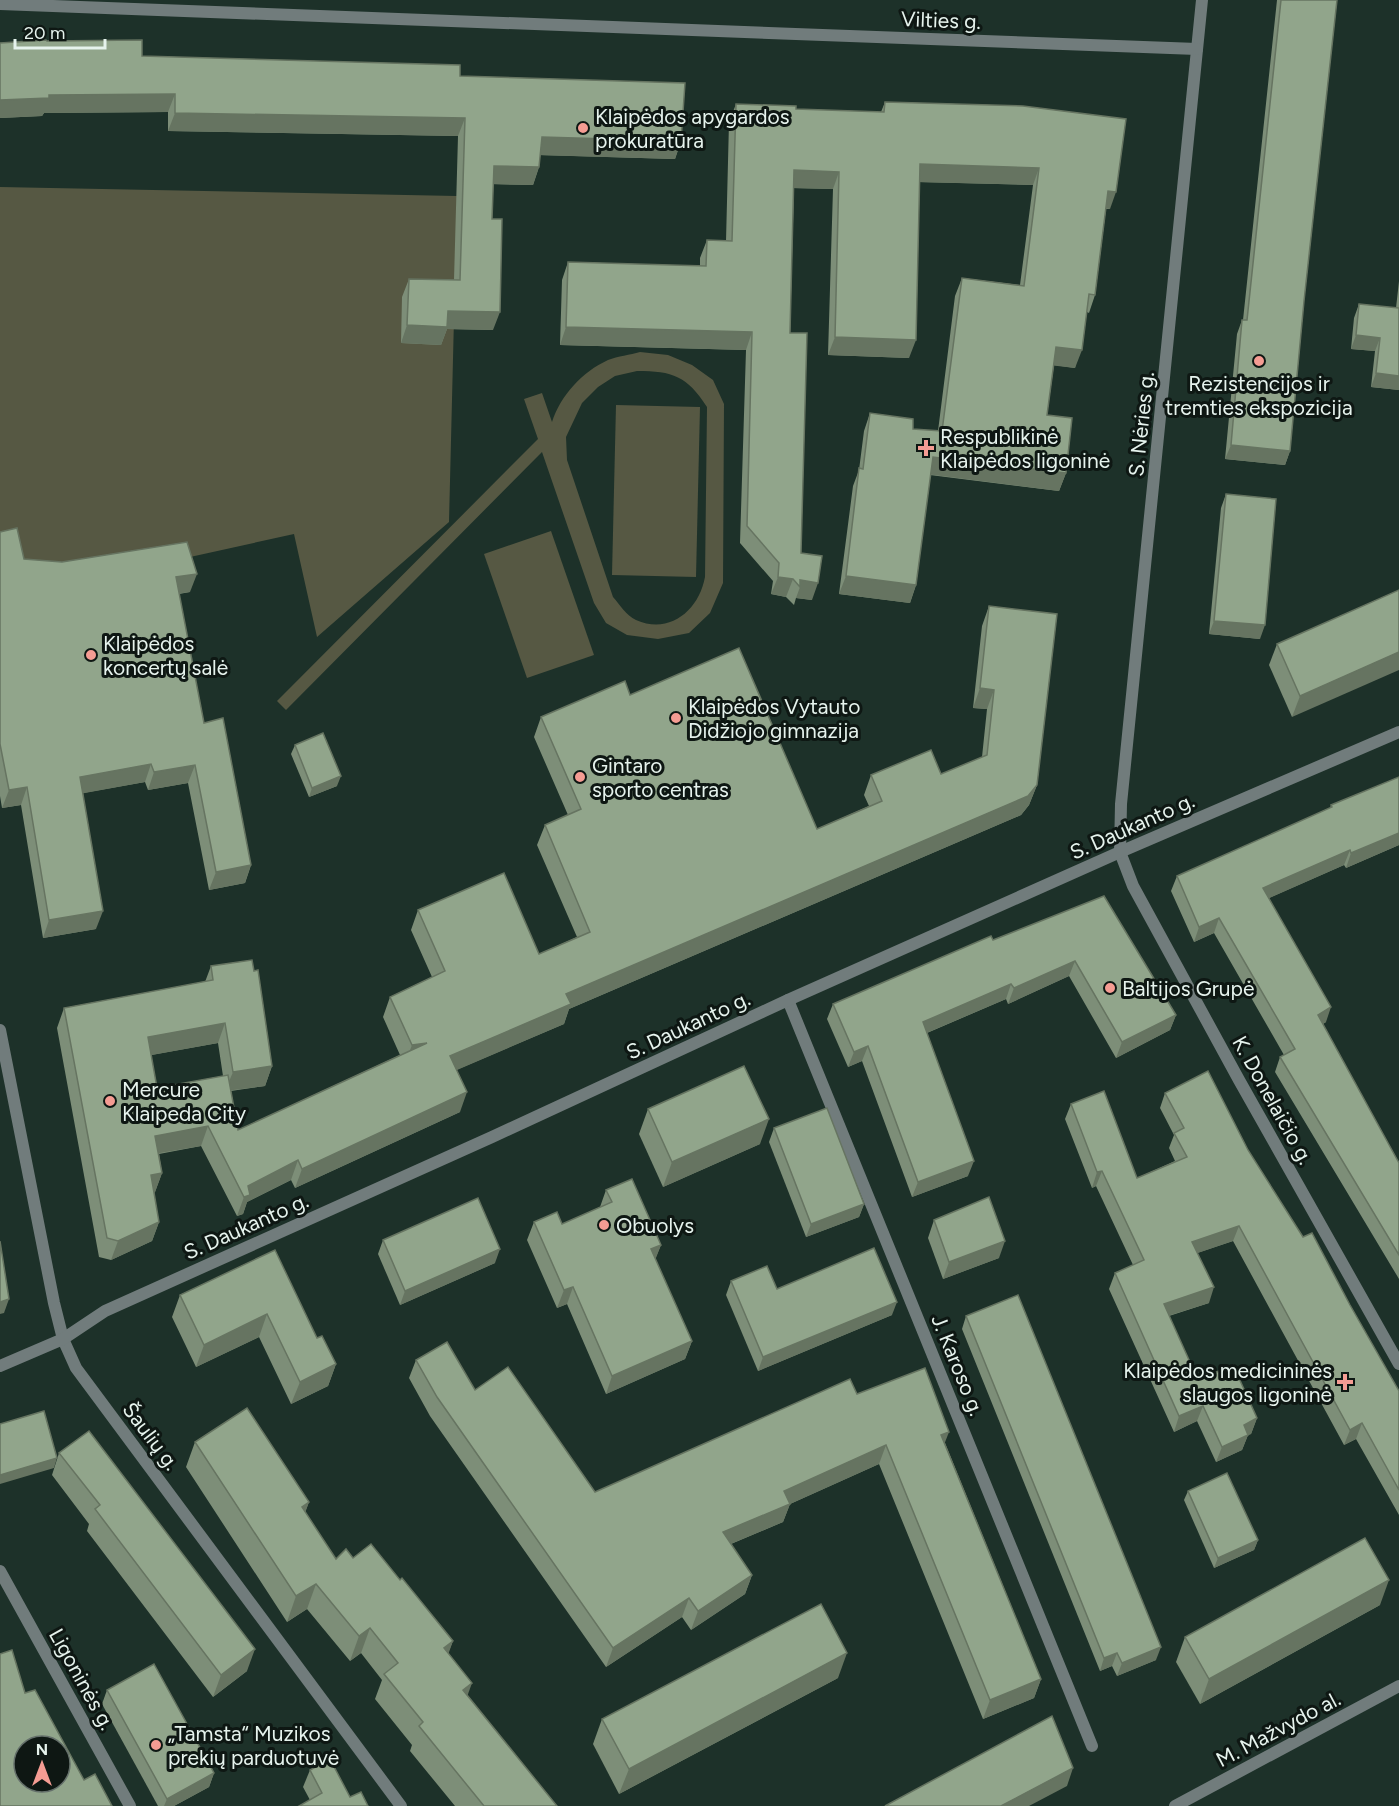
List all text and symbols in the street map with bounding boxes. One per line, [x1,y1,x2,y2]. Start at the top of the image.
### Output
street label: Vilties g. [901,6,981,34]
scale bar [15,12,105,50]
text: 20 m [24,22,65,44]
place label: Klaipėdos apygardos prokuratūra [595,104,789,153]
marker: Klaipėdos apygardos prokuratūra [576,121,590,135]
marker: Rezistencijos ir tremties ekspozicija [1252,354,1266,368]
street label: S. Nėries g. [1123,370,1159,478]
place label: Rezistencijos ir tremties ekspozicija [1165,371,1353,420]
place label: Respublikinė Klaipėdos ligoninė [940,424,1110,473]
marker: Respublikinė Klaipėdos ligoninė [917,439,935,457]
place label: Klaipėdos koncertų salė [103,631,228,680]
marker: Klaipėdos koncertų salė [84,648,98,662]
place label: Klaipėdos Vytauto Didžiojo gimnazija [688,694,860,743]
marker: Klaipėdos Vytauto Didžiojo gimnazija [669,711,683,725]
place label: Gintaro sporto centras [592,753,729,802]
marker: Gintaro sporto centras [573,770,587,784]
street label: S. Daukanto g. [1066,787,1198,865]
place label: Baltijos Grupė [1122,976,1254,1001]
marker: Baltijos Grupė [1103,981,1117,995]
street label: S. Daukanto g. [622,985,754,1065]
street label: K. Donelaičio g. [1227,1032,1319,1168]
place label: Mercure Klaipeda City [122,1077,246,1126]
marker: Mercure Klaipeda City [103,1094,117,1108]
street label: S. Daukanto g. [180,1187,312,1265]
place label: Obuolys [616,1213,694,1238]
marker: Obuolys [597,1218,611,1232]
street label: J. Karoso g. [926,1311,990,1419]
place label: Klaipėdos medicininės slaugos ligoninė [1123,1358,1332,1407]
marker: Klaipėdos medicininės slaugos ligoninė [1336,1373,1354,1391]
street label: Šaulių g. [117,1397,185,1475]
street label: Ligoninės g. [44,1624,120,1734]
street label: M. Mažvydo al. [1212,1686,1344,1772]
place label: „Tamsta“ Muzikos prekių parduotuvė [168,1721,339,1770]
north arrow [12,1734,72,1794]
marker: „Tamsta“ Muzikos prekių parduotuvė [149,1738,163,1752]
text: N [36,1740,48,1759]

